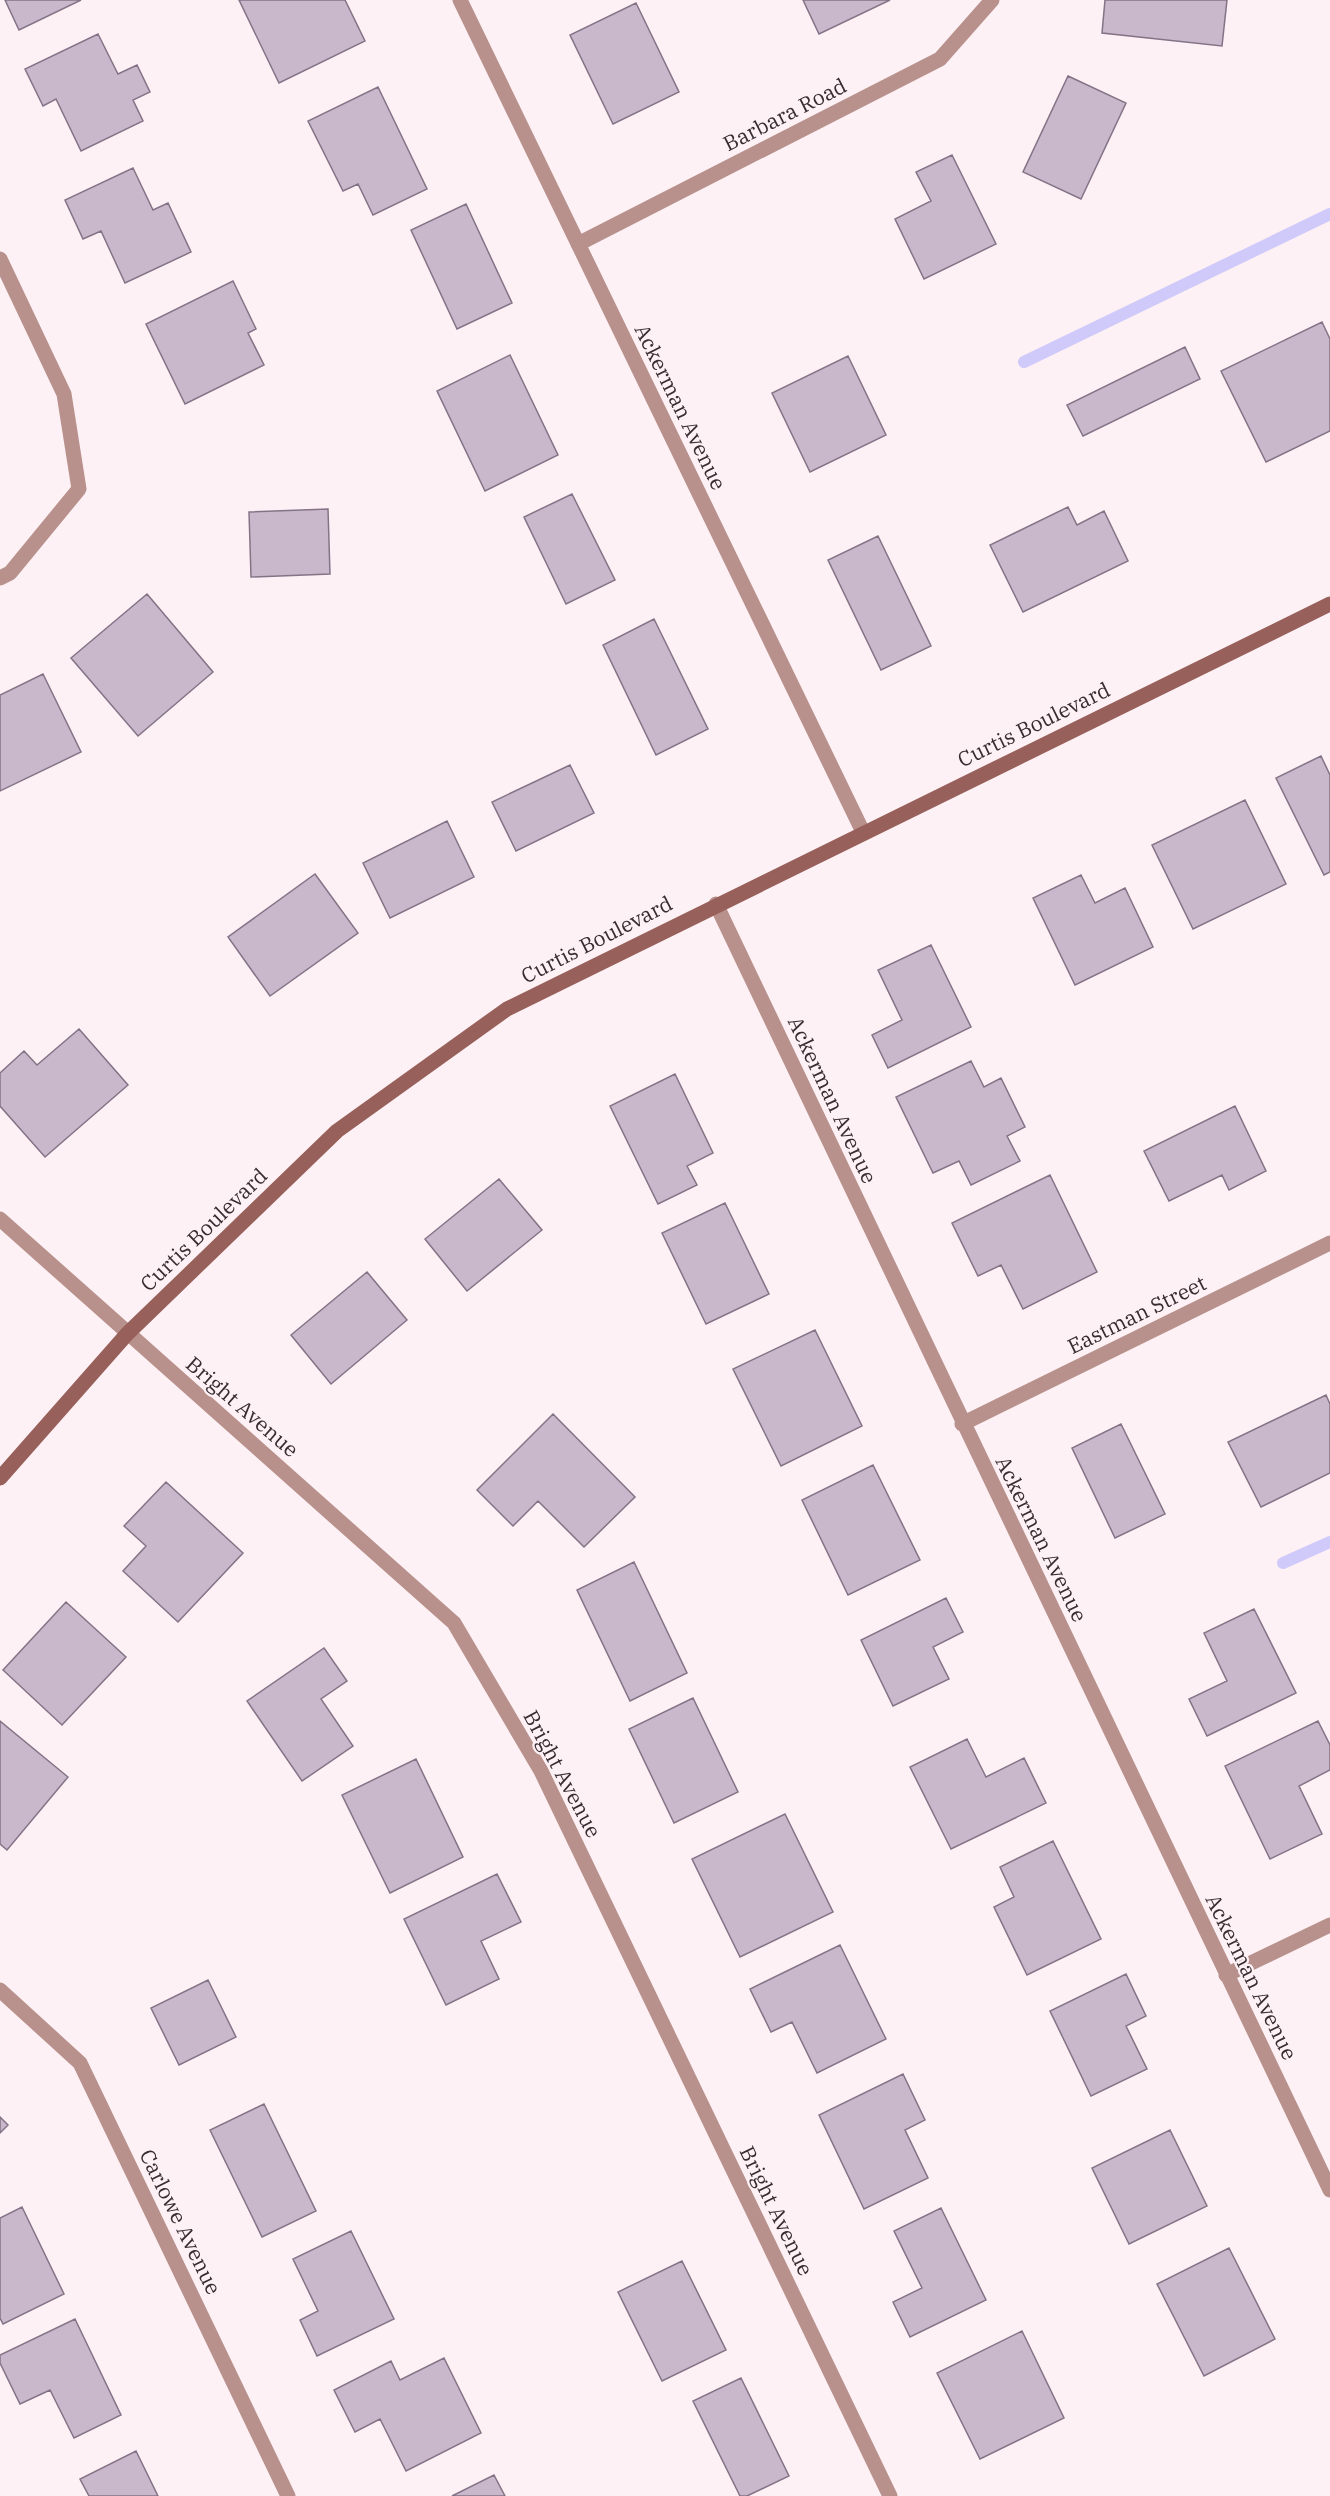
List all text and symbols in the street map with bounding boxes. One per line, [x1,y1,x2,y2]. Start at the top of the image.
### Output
street label: Barbara Road [718,71,851,157]
street label: Ackerman Avenue [629,319,733,494]
street label: Curtis Boulevard [953,675,1115,773]
street label: Curtis Boulevard [516,889,677,989]
street label: Ackerman Avenue [782,1012,884,1188]
street label: Curtis Boulevard [134,1161,273,1297]
street label: Eastman Street [1062,1268,1211,1360]
street label: Bright Avenue [180,1350,305,1463]
street label: Ackerman Avenue [990,1451,1094,1626]
street label: Bright Avenue [518,1705,608,1842]
street label: Ackerman Avenue [1200,1889,1304,2064]
street label: Bright Avenue [733,2141,820,2280]
street label: Carlowe Avenue [134,2144,228,2299]

